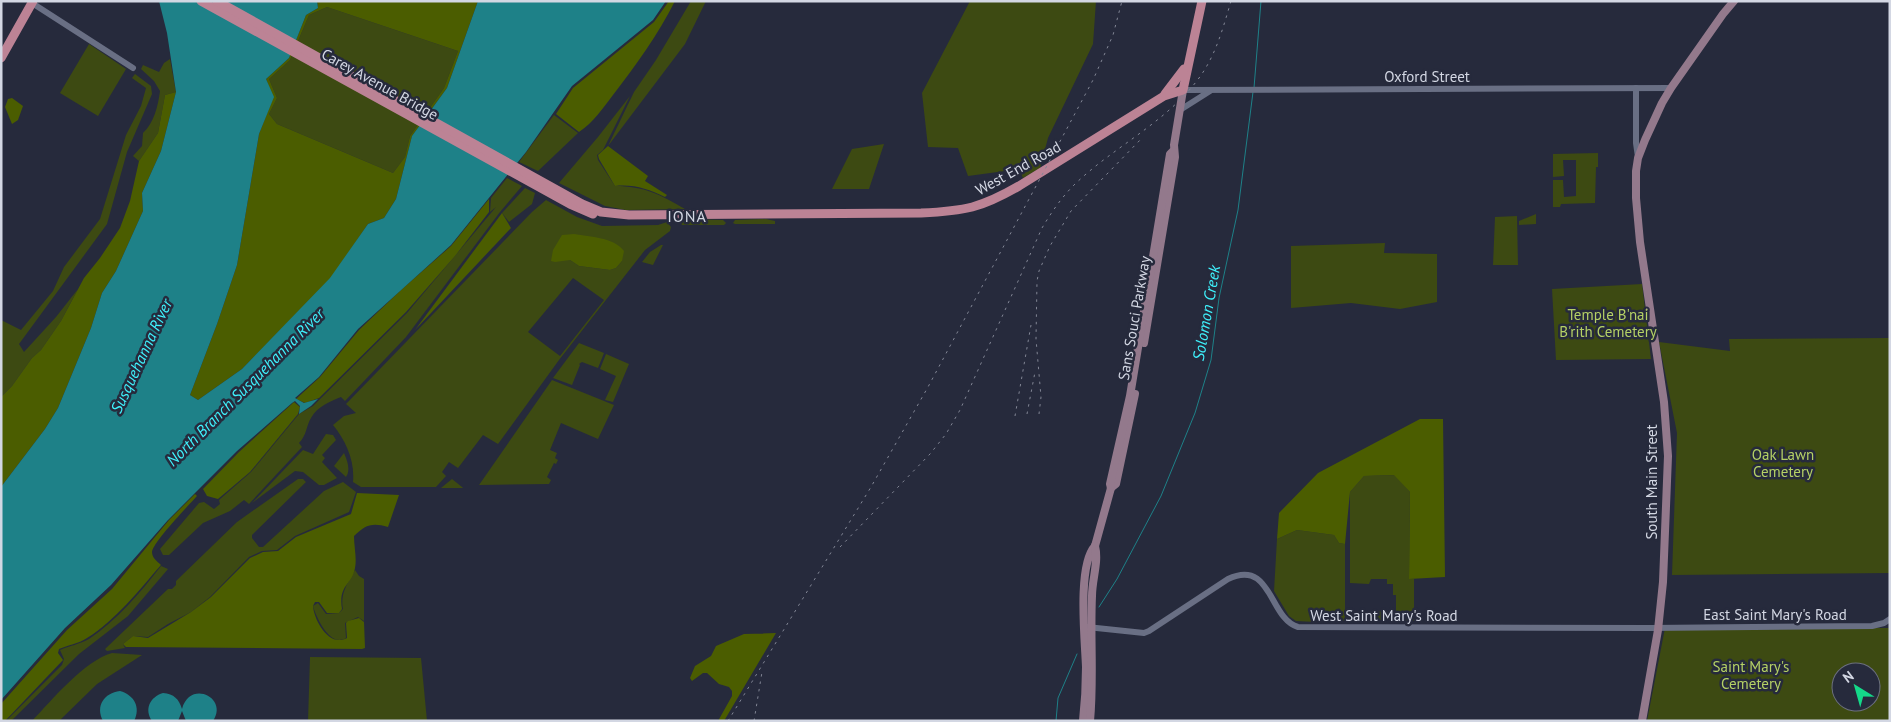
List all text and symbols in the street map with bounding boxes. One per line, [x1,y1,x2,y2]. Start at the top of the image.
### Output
street label: Carey Avenue Bridge [318,44,442,124]
street label: Oxford Street [1384,67,1470,86]
street label: West End Road [972,137,1064,199]
district label: IONA [667,206,707,226]
street label: Sans Souci Parkway [1114,254,1154,382]
water label: Solomon Creek [1188,263,1224,362]
water label: Susquehanna River [106,294,177,416]
water label: North Branch Susquehanna River [162,303,329,470]
park label: Temple B'nai B'rith Cemetery [1559,305,1657,341]
street label: South Main Street [1642,424,1661,540]
park label: Oak Lawn Cemetery [1752,445,1814,481]
street label: East Saint Mary's Road [1703,605,1847,624]
street label: West Saint Mary's Road [1310,606,1458,625]
park label: Saint Mary's Cemetery [1713,657,1789,693]
north arrow [1831,662,1881,712]
text: N [1839,667,1857,687]

